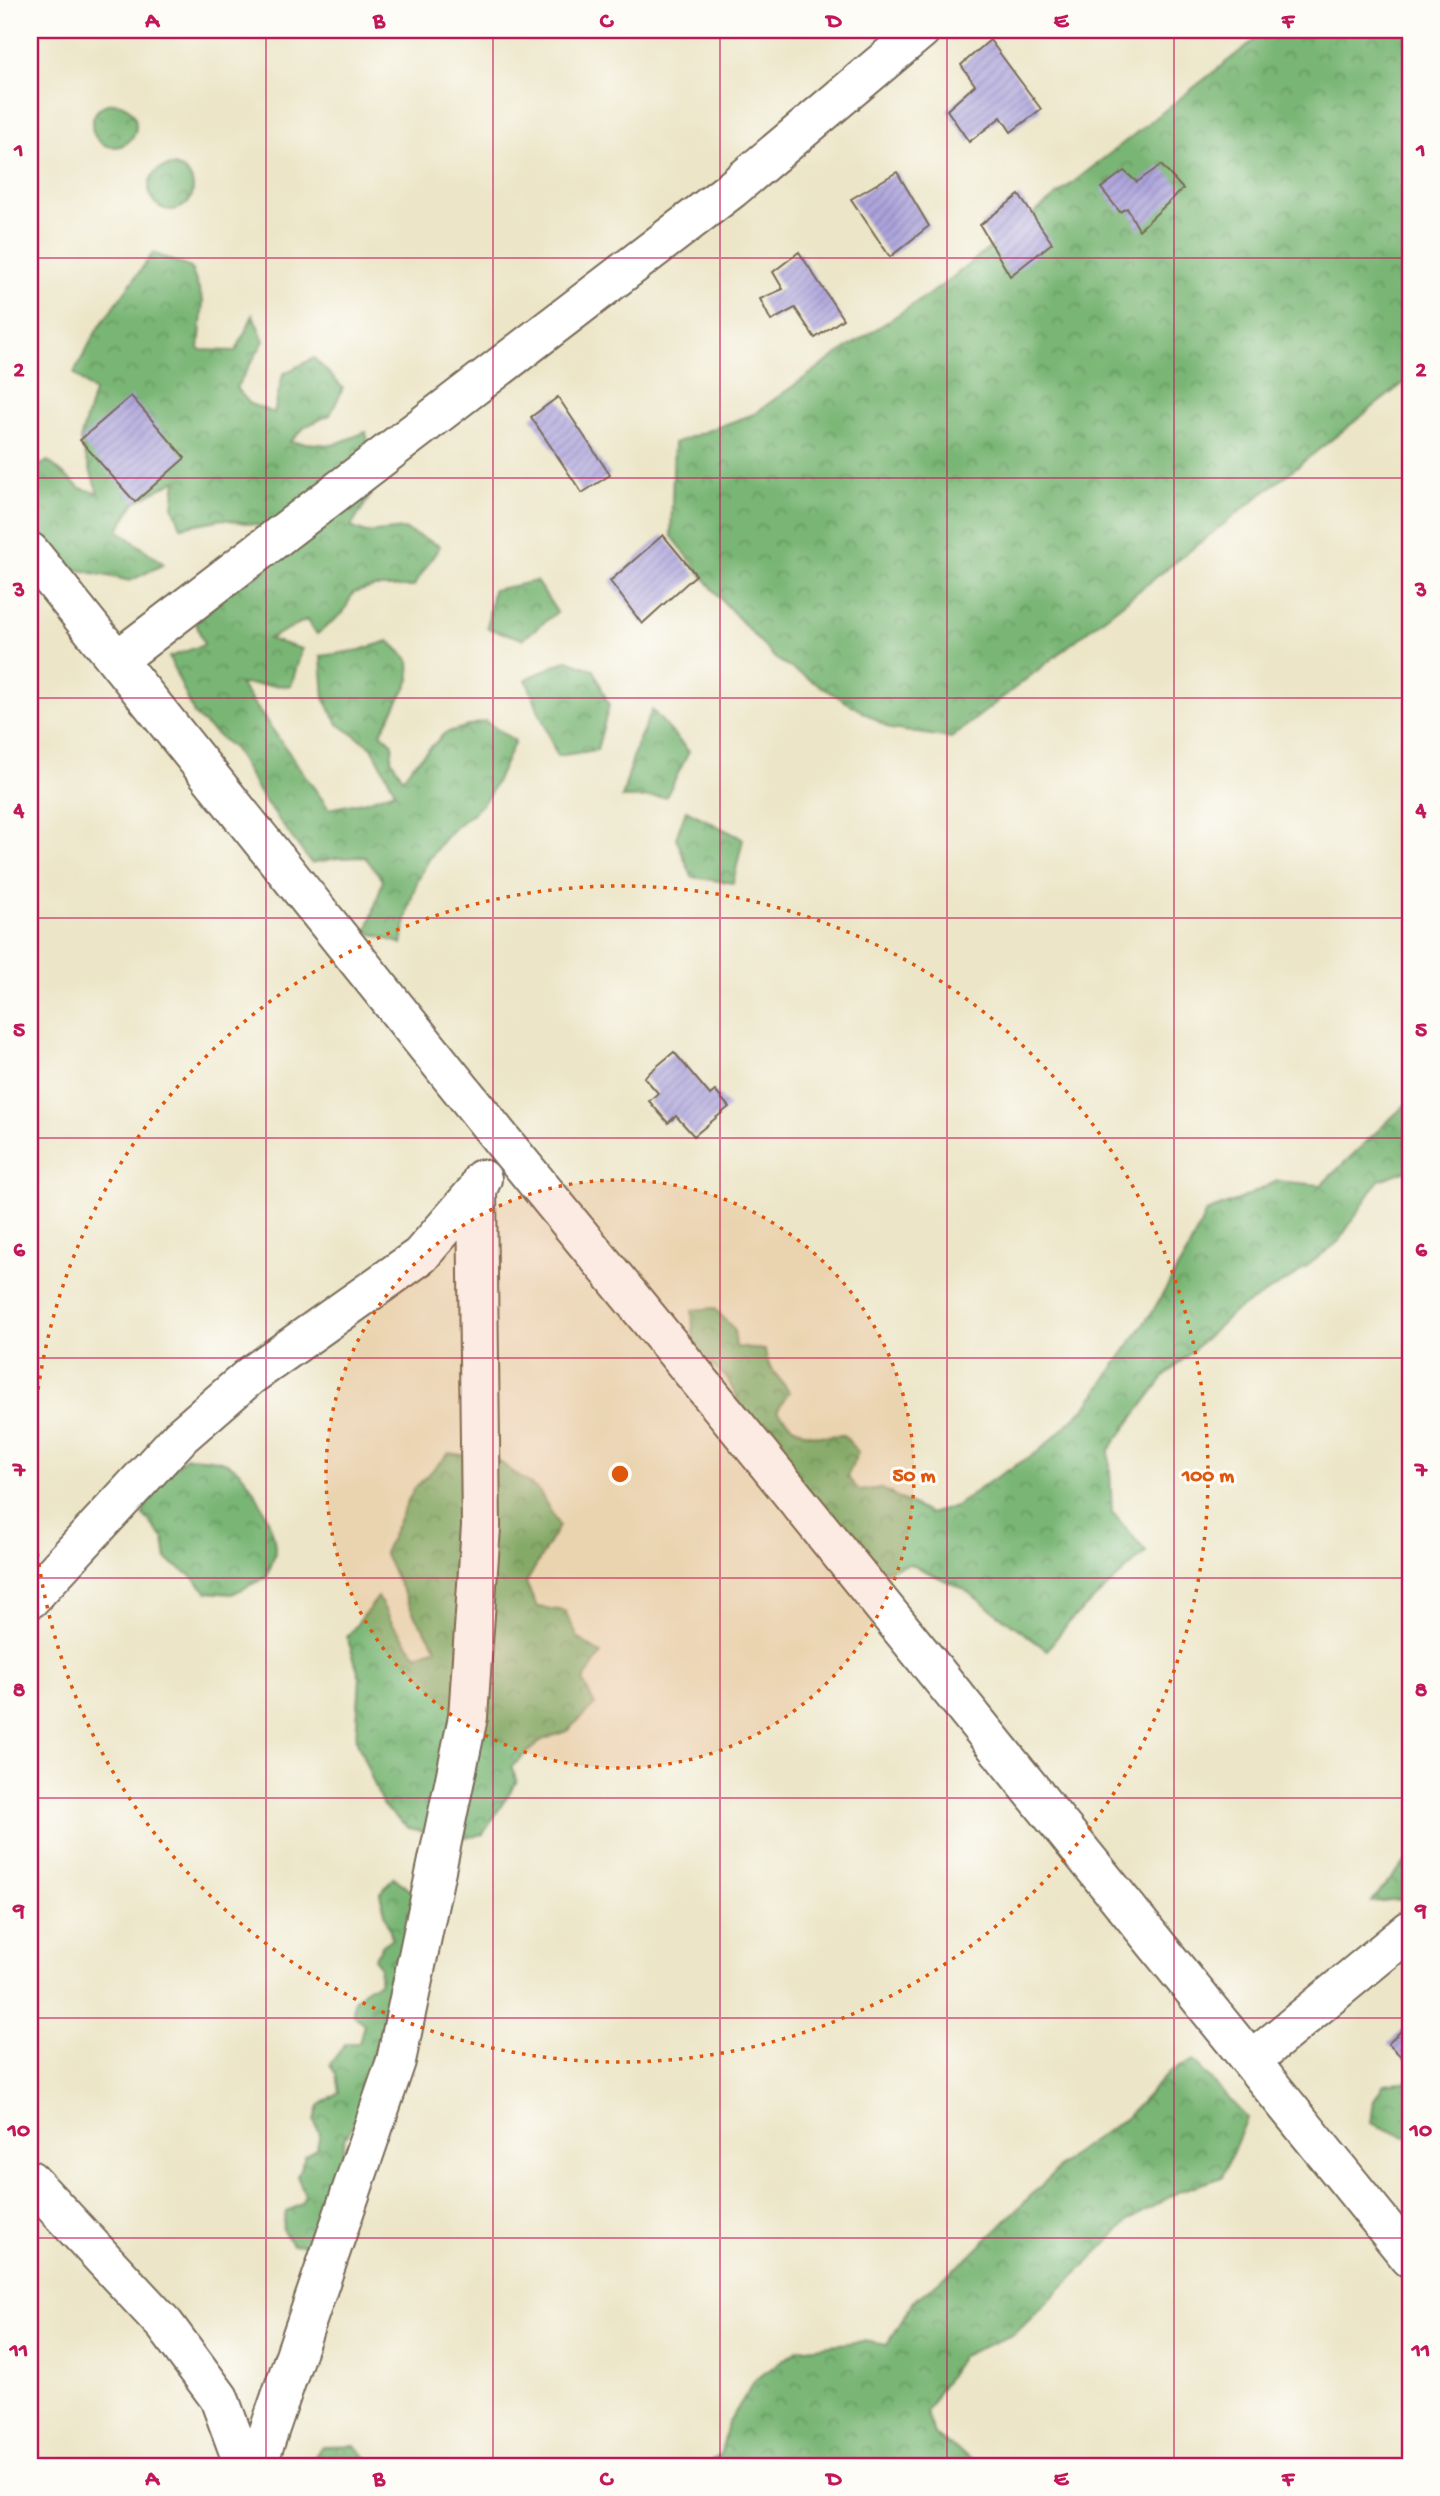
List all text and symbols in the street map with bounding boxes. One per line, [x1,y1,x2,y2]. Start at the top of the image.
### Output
text: A [144,9,160,36]
text: B [372,9,386,36]
text: C [600,9,615,36]
text: D [825,9,843,36]
text: E [1054,9,1070,36]
text: F [1281,9,1296,36]
text: 1 [13,138,24,165]
text: 1 [1415,138,1426,165]
text: 2 [13,358,25,385]
text: 2 [1415,358,1427,385]
text: 3 [12,578,25,605]
text: 3 [1414,578,1427,605]
text: 4 [13,798,25,825]
text: 4 [1415,798,1427,825]
text: 5 [13,1018,25,1045]
text: 5 [1415,1018,1427,1045]
text: 6 [13,1238,26,1265]
text: 6 [1415,1238,1428,1265]
text: 7 [12,1458,26,1485]
text: 7 [1414,1458,1428,1485]
centre of rings [608,1462,632,1486]
text: 50 m [893,1465,936,1490]
text: 100 m [1181,1465,1234,1490]
text: 8 [13,1678,26,1705]
text: 8 [1415,1678,1428,1705]
text: 9 [12,1898,25,1925]
text: 9 [1414,1898,1427,1925]
text: 10 [7,2118,30,2145]
text: 10 [1409,2118,1432,2145]
text: 11 [9,2338,28,2365]
text: 11 [1411,2338,1430,2365]
text: A [144,2467,160,2494]
text: B [372,2467,386,2494]
text: C [600,2467,615,2494]
text: D [825,2467,843,2494]
text: E [1054,2467,1070,2494]
text: F [1281,2467,1296,2494]

